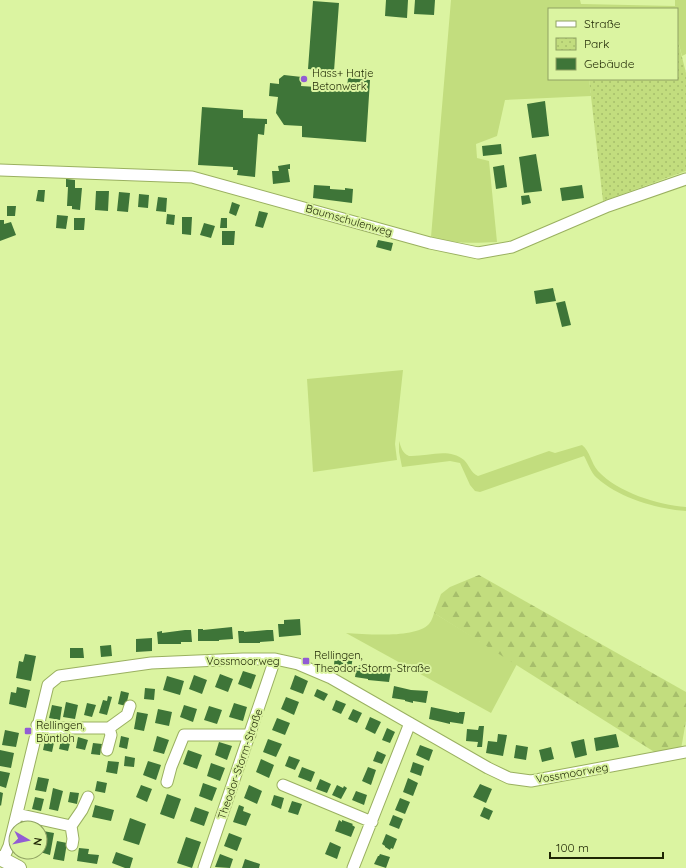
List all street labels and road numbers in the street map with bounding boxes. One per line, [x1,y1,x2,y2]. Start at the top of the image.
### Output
street label: Baumschulenweg [304,201,394,239]
street label: Vossmoorweg [206,654,280,668]
street label: Theodor-Storm-Straße [214,707,266,821]
street label: Vossmoorweg [535,760,609,786]

